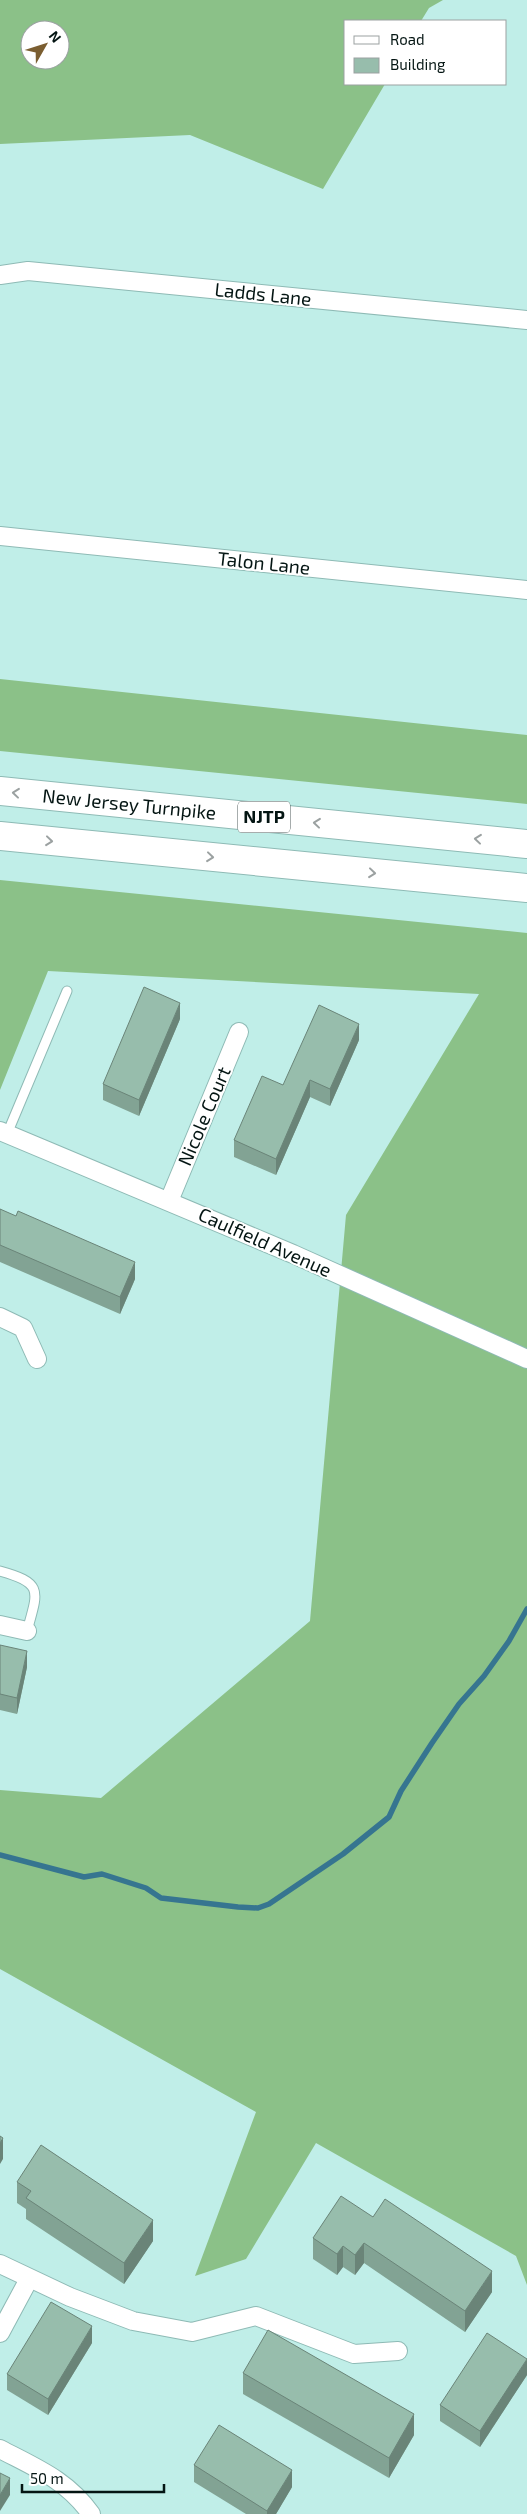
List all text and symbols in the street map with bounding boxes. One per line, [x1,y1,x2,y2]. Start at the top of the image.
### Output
north arrow [20,20,70,70]
legend [344,20,507,85]
text: N [46,27,65,46]
text: Road [390,30,425,48]
text: Building [390,55,446,73]
street label: Ladds Lane [213,277,313,310]
street label: Talon Lane [217,546,311,579]
street label: New Jersey Turnpike [41,783,217,824]
one-way arrow [12,787,20,798]
road number: NJTP [238,802,290,832]
one-way arrow [313,818,321,829]
one-way arrow [474,834,482,845]
one-way arrow [45,835,53,846]
one-way arrow [206,851,214,862]
one-way arrow [368,867,376,878]
street label: Nicole Court [172,1063,235,1169]
street label: Caulfield Avenue [195,1202,335,1281]
scale bar [22,2462,165,2494]
text: 50 m [30,2469,64,2487]

